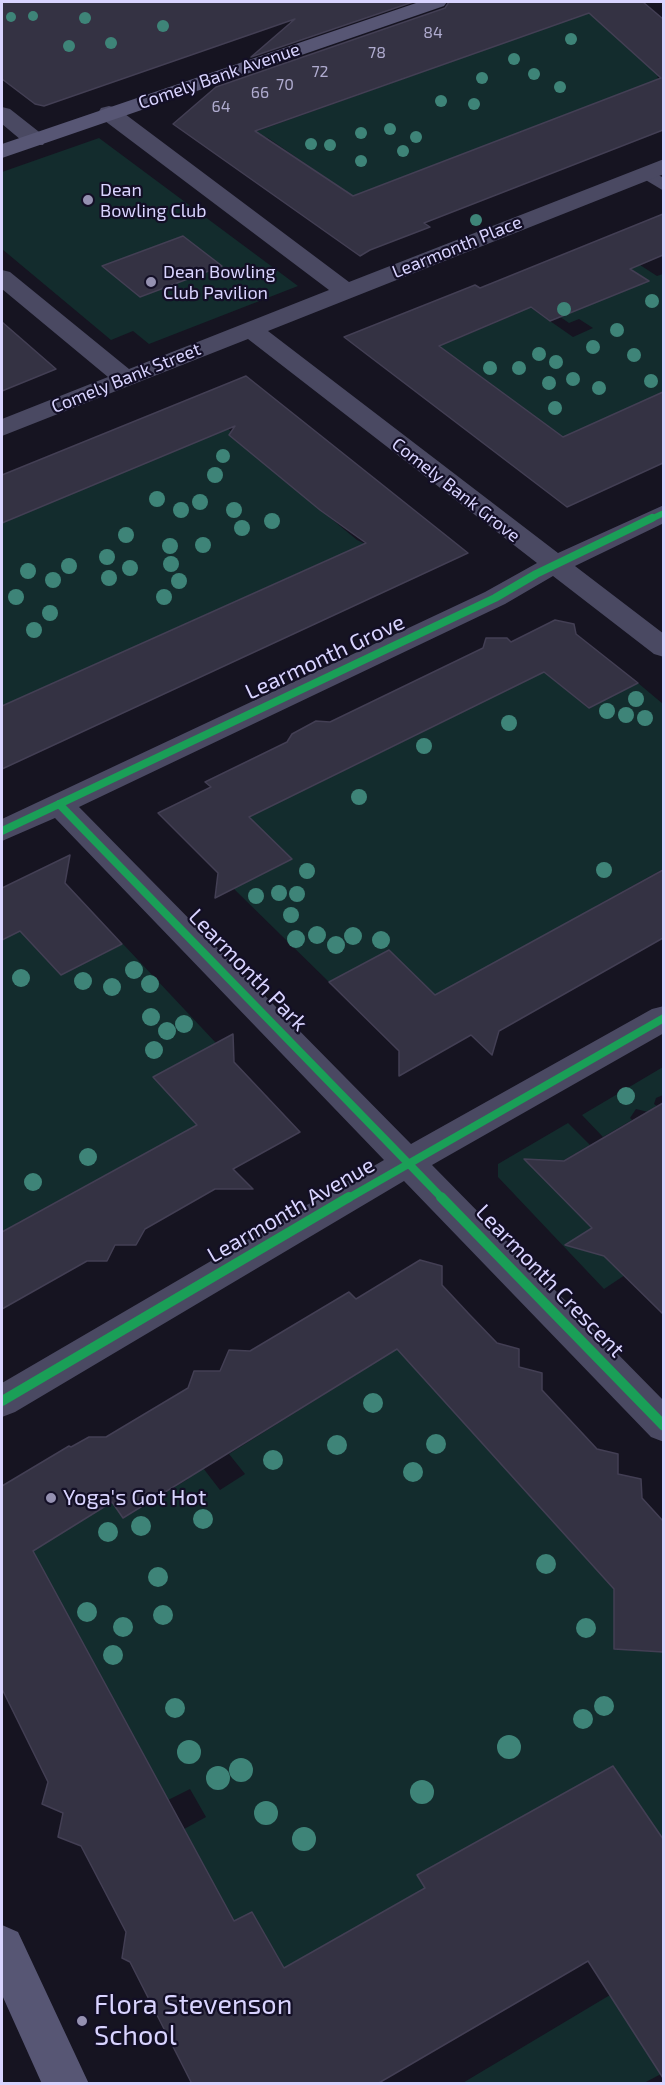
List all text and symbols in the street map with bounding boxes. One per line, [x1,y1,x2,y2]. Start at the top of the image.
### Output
house number: 84 [423,23,443,43]
street label: Comely Bank Avenue [135,38,303,114]
house number: 78 [368,43,386,63]
house number: 72 [311,62,329,82]
house number: 70 [276,75,294,95]
house number: 66 [251,83,269,103]
house number: 64 [212,97,230,117]
place label: Dean Bowling Club [100,179,207,222]
marker: Dean Bowling Club [81,193,95,207]
street label: Learmonth Place [389,211,525,283]
place label: Dean Bowling Club Pavilion [163,261,275,304]
marker: Dean Bowling Club Pavilion [144,275,158,289]
street label: Comely Bank Street [48,338,204,418]
street label: Comely Bank Grove [388,433,524,547]
street label: Learmonth Grove [241,609,409,705]
street label: Learmonth Park [183,903,313,1037]
street label: Learmonth Avenue [203,1151,379,1269]
street label: Learmonth Crescent [470,1199,630,1363]
place label: Yoga's Got Hot [63,1485,206,1511]
marker: Yoga's Got Hot [44,1491,58,1505]
place label: Flora Stevenson School [94,1989,292,2052]
marker: Flora Stevenson School [75,2014,89,2028]

